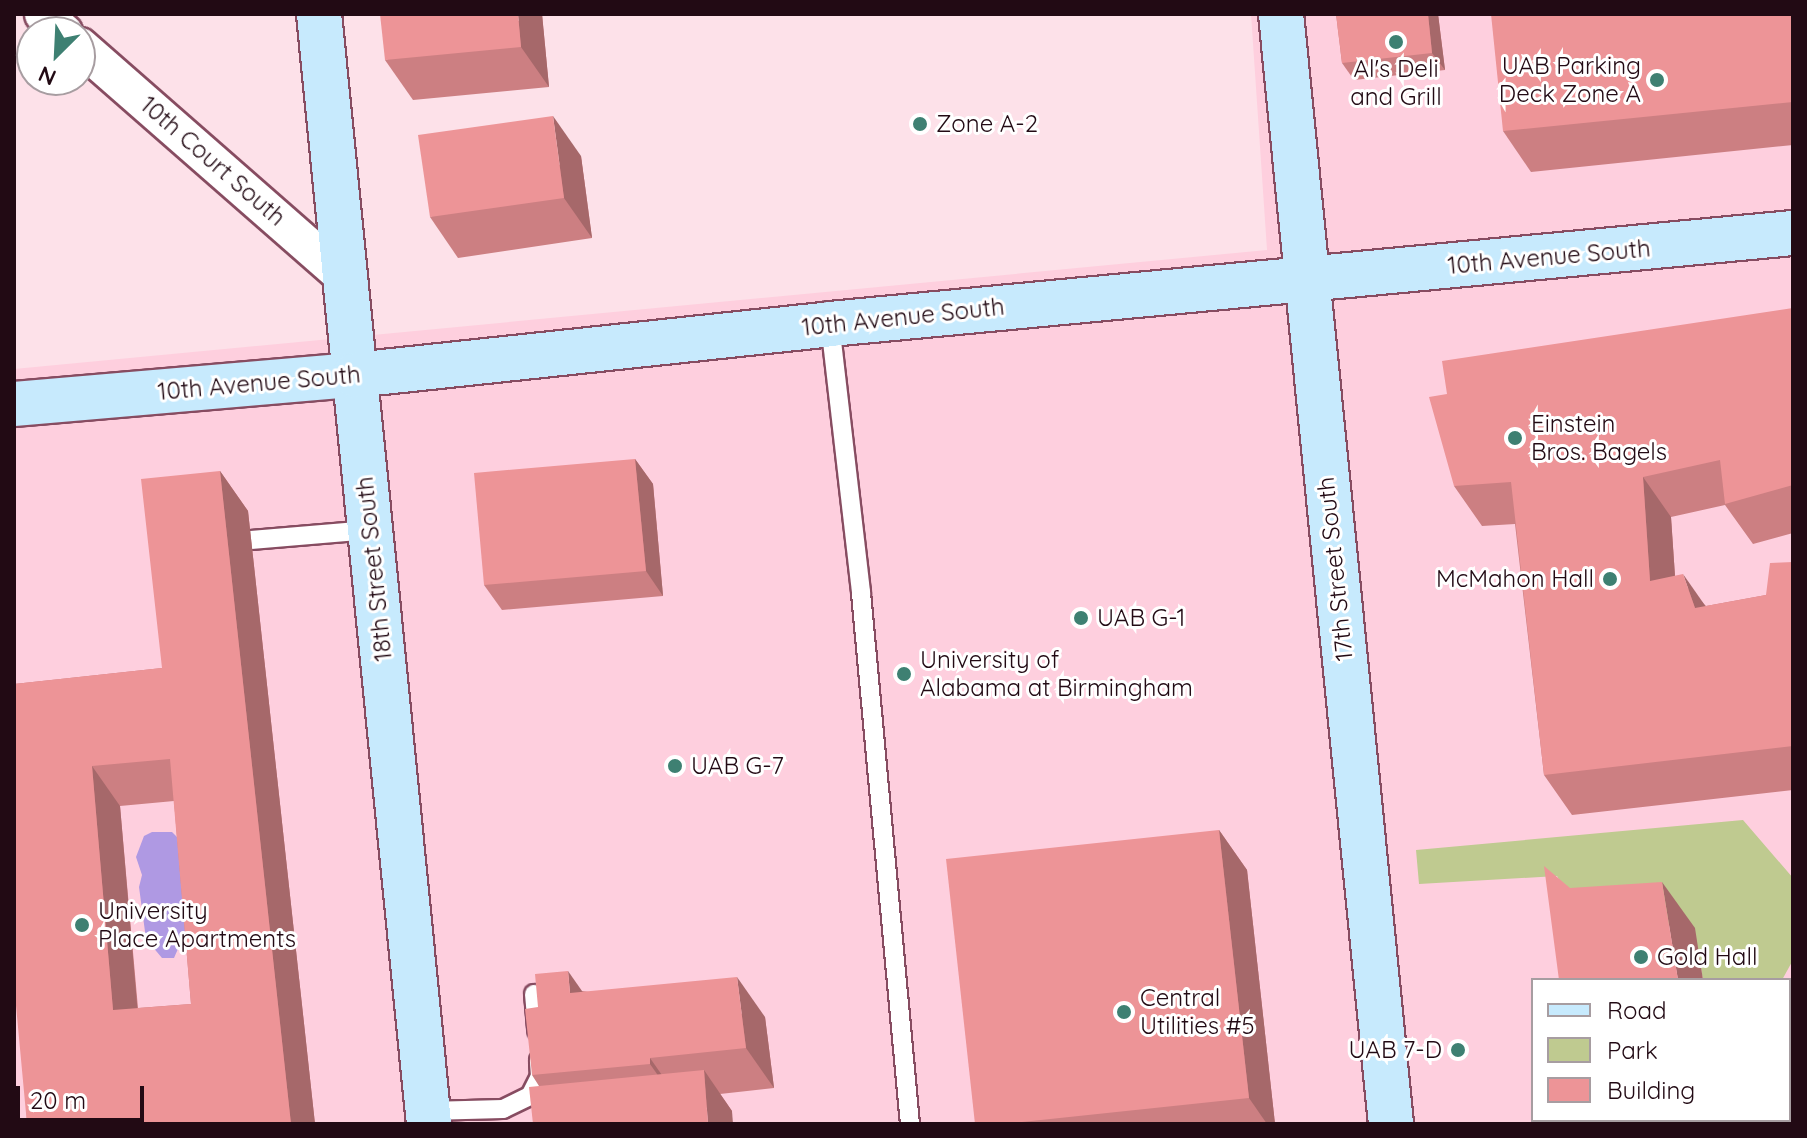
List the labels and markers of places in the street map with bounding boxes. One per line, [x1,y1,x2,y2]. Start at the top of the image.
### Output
marker: Al's Deli and Grill [1387,33,1405,51]
place label: UAB Parking Deck Zone A [1499,52,1641,108]
place label: Al's Deli and Grill [1350,55,1442,111]
marker: UAB Parking Deck Zone A [1648,71,1666,89]
place label: Zone A-2 [936,110,1038,138]
marker: Zone A-2 [911,115,929,133]
place label: Einstein Bros. Bagels [1531,410,1667,466]
marker: Einstein Bros. Bagels [1506,429,1524,447]
place label: McMahon Hall [1436,565,1594,593]
marker: McMahon Hall [1601,570,1619,588]
place label: UAB G-1 [1097,604,1185,632]
marker: UAB G-1 [1072,609,1090,627]
place label: University of Alabama at Birmingham [920,646,1193,702]
marker: University of Alabama at Birmingham [895,665,913,683]
place label: UAB G-7 [691,752,784,780]
marker: UAB G-7 [666,757,684,775]
place label: University Place Apartments [98,897,296,953]
marker: University Place Apartments [73,916,91,934]
place label: Gold Hall [1657,943,1757,971]
marker: Gold Hall [1632,948,1650,966]
place label: Central Utilities #5 [1140,984,1254,1040]
marker: Central Utilities #5 [1115,1003,1133,1021]
place label: UAB 7-D [1348,1036,1442,1064]
marker: UAB 7-D [1449,1041,1467,1059]

